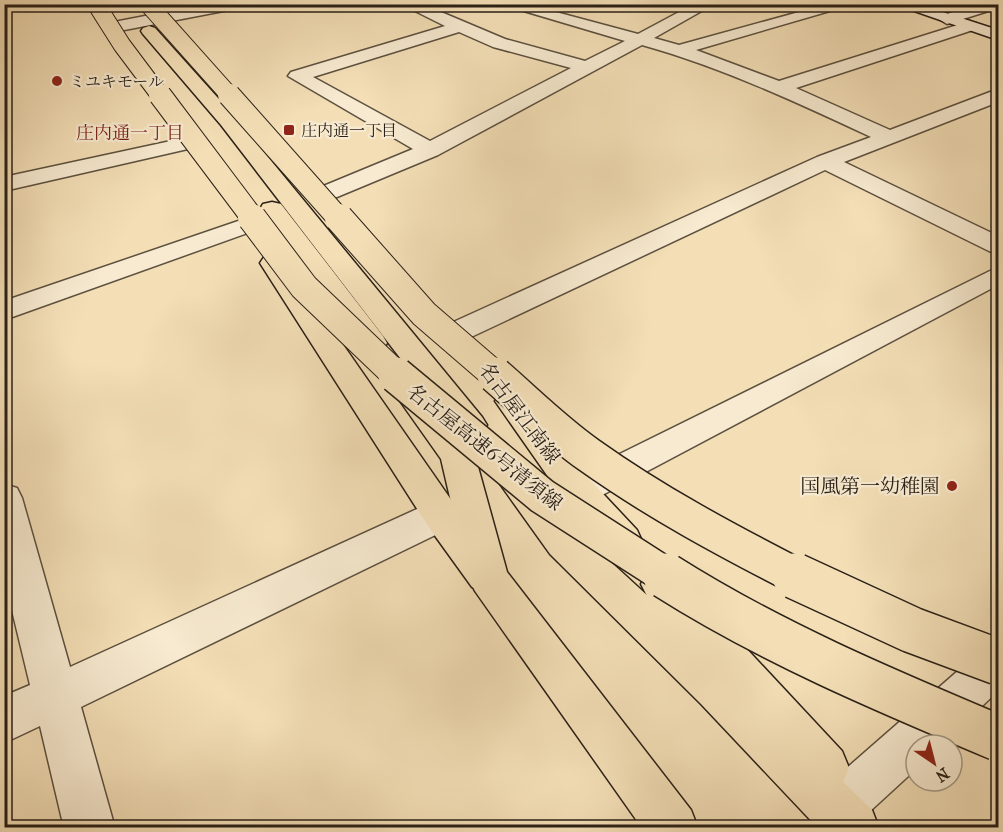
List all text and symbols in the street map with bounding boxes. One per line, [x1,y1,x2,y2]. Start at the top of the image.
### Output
place label: ミユキモール [69,72,164,91]
marker: ミユキモール [50,74,64,88]
place label: 庄内通一丁目 [301,121,397,140]
district label: 庄内通一丁目 [76,123,184,144]
marker: 庄内通一丁目 [282,123,296,137]
street label: 名古屋江南線 [474,358,565,468]
street label: 名古屋高速6号清須線 [402,380,567,515]
place label: 国風第一幼稚園 [800,475,940,498]
marker: 国風第一幼稚園 [945,479,959,493]
north arrow [904,733,964,793]
text: N [931,764,953,787]

